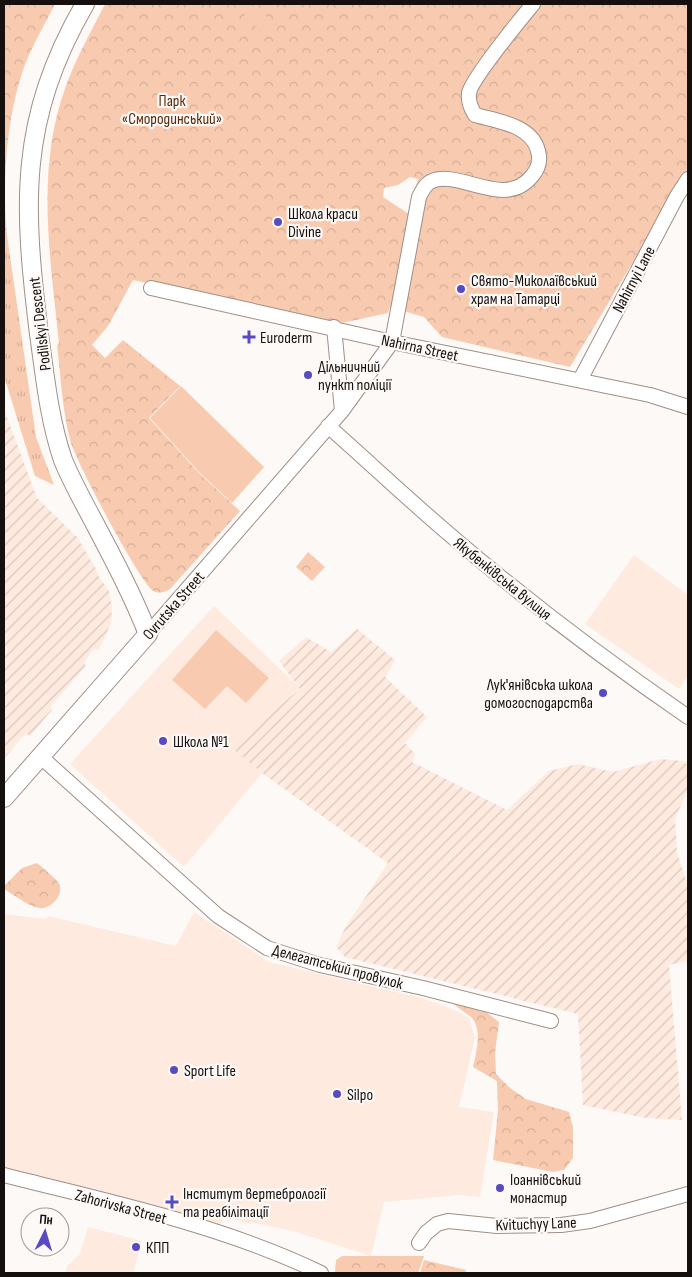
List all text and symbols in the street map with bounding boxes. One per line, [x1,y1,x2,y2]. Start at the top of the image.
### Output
park label: Парк «Смородинський» [122,92,222,129]
place label: Школа краси Divine [288,205,358,242]
marker: Школа краси Divine [272,216,284,228]
street label: Nahirnyi Lane [609,243,660,316]
place label: Свято-Миколаївський храм на Татарці [471,272,597,309]
street label: Podilskyi Descent [25,276,56,372]
marker: Свято-Миколаївський храм на Татарці [455,283,467,295]
place label: Euroderm [260,329,312,348]
marker: Euroderm [242,330,256,344]
street label: Nahirna Street [380,331,460,366]
place label: Дільничний пункт поліції [318,358,392,395]
marker: Дільничний пункт поліції [302,369,314,381]
street label: Якубенківська вулиця [449,534,555,624]
street label: Ovrutska Street [139,568,209,644]
place label: Лук'янівська школа домогосподарства [484,676,593,713]
marker: Лук'янівська школа домогосподарства [597,687,609,699]
place label: Школа №1 [173,733,229,752]
marker: Школа №1 [157,735,169,747]
street label: Делегатський провулок [270,941,406,994]
place label: Sport Life [184,1062,236,1081]
marker: Sport Life [168,1064,180,1076]
place label: Silpo [347,1086,373,1105]
marker: Silpo [331,1088,343,1100]
place label: Іоаннівський монастир [510,1171,581,1208]
marker: Іоаннівський монастир [494,1182,506,1194]
place label: Інститут вертебрології та реабілітації [183,1185,327,1222]
street label: Zahorivska Street [73,1186,169,1229]
marker: Інститут вертебрології та реабілітації [165,1195,179,1209]
north arrow [20,1207,70,1257]
text: Пн [39,1210,54,1229]
street label: Kvituchyy Lane [495,1214,577,1235]
place label: КПП [146,1239,169,1258]
marker: КПП [130,1241,142,1253]

